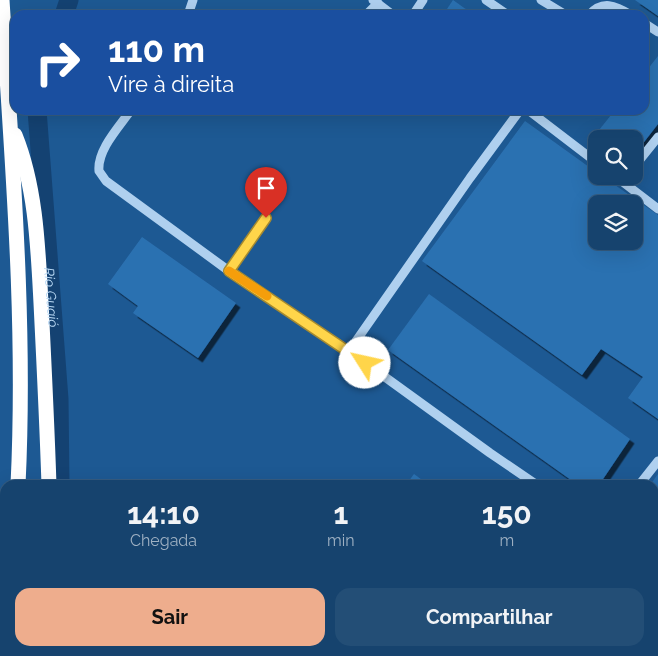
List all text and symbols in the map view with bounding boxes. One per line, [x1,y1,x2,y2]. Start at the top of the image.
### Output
text: 110 m [108,29,205,70]
icon: right [25,30,90,95]
text: Vire à direita [108,71,234,97]
map controls [588,130,643,250]
button: search [588,130,643,185]
pin [245,167,287,218]
icon: arrive [252,174,280,202]
button: layers [588,195,643,250]
water label: Rio Guaió [41,267,62,328]
position arrow [338,336,390,388]
text: 14:10 [127,496,200,531]
text: 1 [333,496,348,531]
text: 150 [482,496,532,531]
text: Chegada [130,531,197,550]
text: min [327,531,355,550]
text: m [499,531,514,550]
button: Sair [15,588,325,646]
button: Compartilhar [335,588,644,646]

